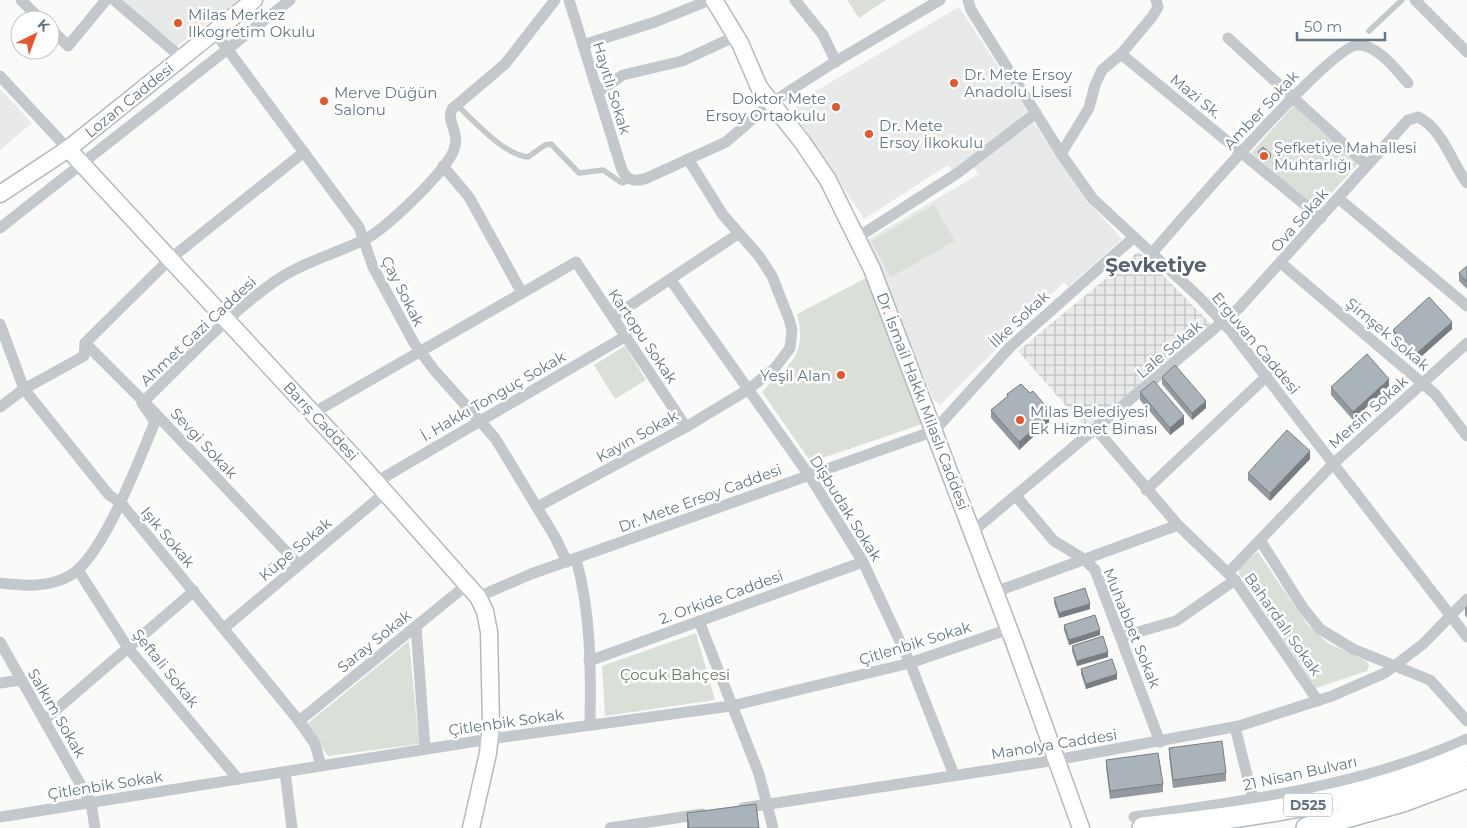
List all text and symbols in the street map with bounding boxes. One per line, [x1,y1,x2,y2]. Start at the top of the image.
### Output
place label: Milas Merkez Ilkogretim Okulu [188,5,315,41]
north arrow [10,10,60,60]
scale bar [1297,10,1384,42]
text: K [34,15,54,36]
marker: Milas Merkez Ilkogretim Okulu [172,17,184,29]
text: 50 m [1304,17,1342,36]
street label: Hayıtlı Sokak [589,39,635,137]
street label: Lozan Caddesi [81,58,177,142]
place label: Dr. Mete Ersoy Anadolu Lisesi [964,65,1073,101]
street label: Amber Sokak [1220,67,1302,153]
street label: Mazi Sk. [1167,70,1225,122]
marker: Dr. Mete Ersoy Anadolu Lisesi [948,77,960,89]
place label: Merve Düğün Salonu [334,83,438,119]
place label: Doktor Mete Ersoy Ortaokulu [706,89,826,125]
marker: Merve Düğün Salonu [318,95,330,107]
marker: Doktor Mete Ersoy Ortaokulu [830,101,842,113]
place label: Dr. Mete Ersoy İlkokulu [879,116,983,152]
marker: Dr. Mete Ersoy İlkokulu [863,128,875,140]
place label: Şefketiye Mahallesi Muhtarlığı [1274,138,1417,174]
marker: Şefketiye Mahallesi Muhtarlığı [1258,150,1270,162]
street label: Ova Sokak [1266,184,1332,256]
street label: Çay Sokak [377,253,429,329]
district label: Şevketiye [1105,253,1207,277]
street label: Ahmet Gazi Caddesi [136,272,260,390]
street label: Kartopu Sokak [604,285,682,387]
street label: İlke Sokak [985,286,1053,352]
street label: Erguvan Caddesi [1208,288,1304,398]
street label: Dr. İsmail Hakkı Milaslı Caddesi [873,290,973,512]
street label: Şimşek Sokak [1342,293,1434,375]
street label: Lale Sokak [1132,316,1206,382]
street label: İ. Hakkı Tonguç Sokak [417,347,569,445]
place label: Yeşil Alan [760,366,831,385]
marker: Yeşil Alan [835,369,847,381]
street label: Mersin Sokak [1324,371,1412,453]
street label: Barış Caddesi [279,377,363,465]
place label: Milas Belediyesi Ek Hizmet Binası [1030,402,1158,438]
street label: Sevgi Sokak [167,404,242,482]
street label: Kayın Sokak [593,406,681,466]
marker: Milas Belediyesi Ek Hizmet Binası [1014,414,1026,426]
street label: Dişbudak Sokak [806,452,886,564]
street label: Dr. Mete Ersoy Caddesi [616,460,784,536]
street label: Işık Sokak [137,503,199,571]
street label: Küpe Sokak [255,513,335,585]
street label: Muhabbet Sokak [1099,565,1165,691]
street label: 2. Orkide Caddesi [656,566,786,628]
street label: Bahardalı Sokak [1240,569,1326,679]
street label: Saray Sokak [333,605,415,677]
street label: Çitlenbik Sokak [857,617,973,669]
street label: Şeftali Sokak [129,625,203,711]
street label: Salkım Sokak [24,665,90,761]
park label: Çocuk Bahçesi [620,665,730,684]
street label: Çitlenbik Sokak [447,705,565,739]
street label: Manolya Caddesi [990,725,1118,763]
street label: 21 Nisan Bulvarı [1241,752,1359,794]
street label: Çitlenbik Sokak [46,767,164,803]
road number: D525 [1284,794,1332,816]

